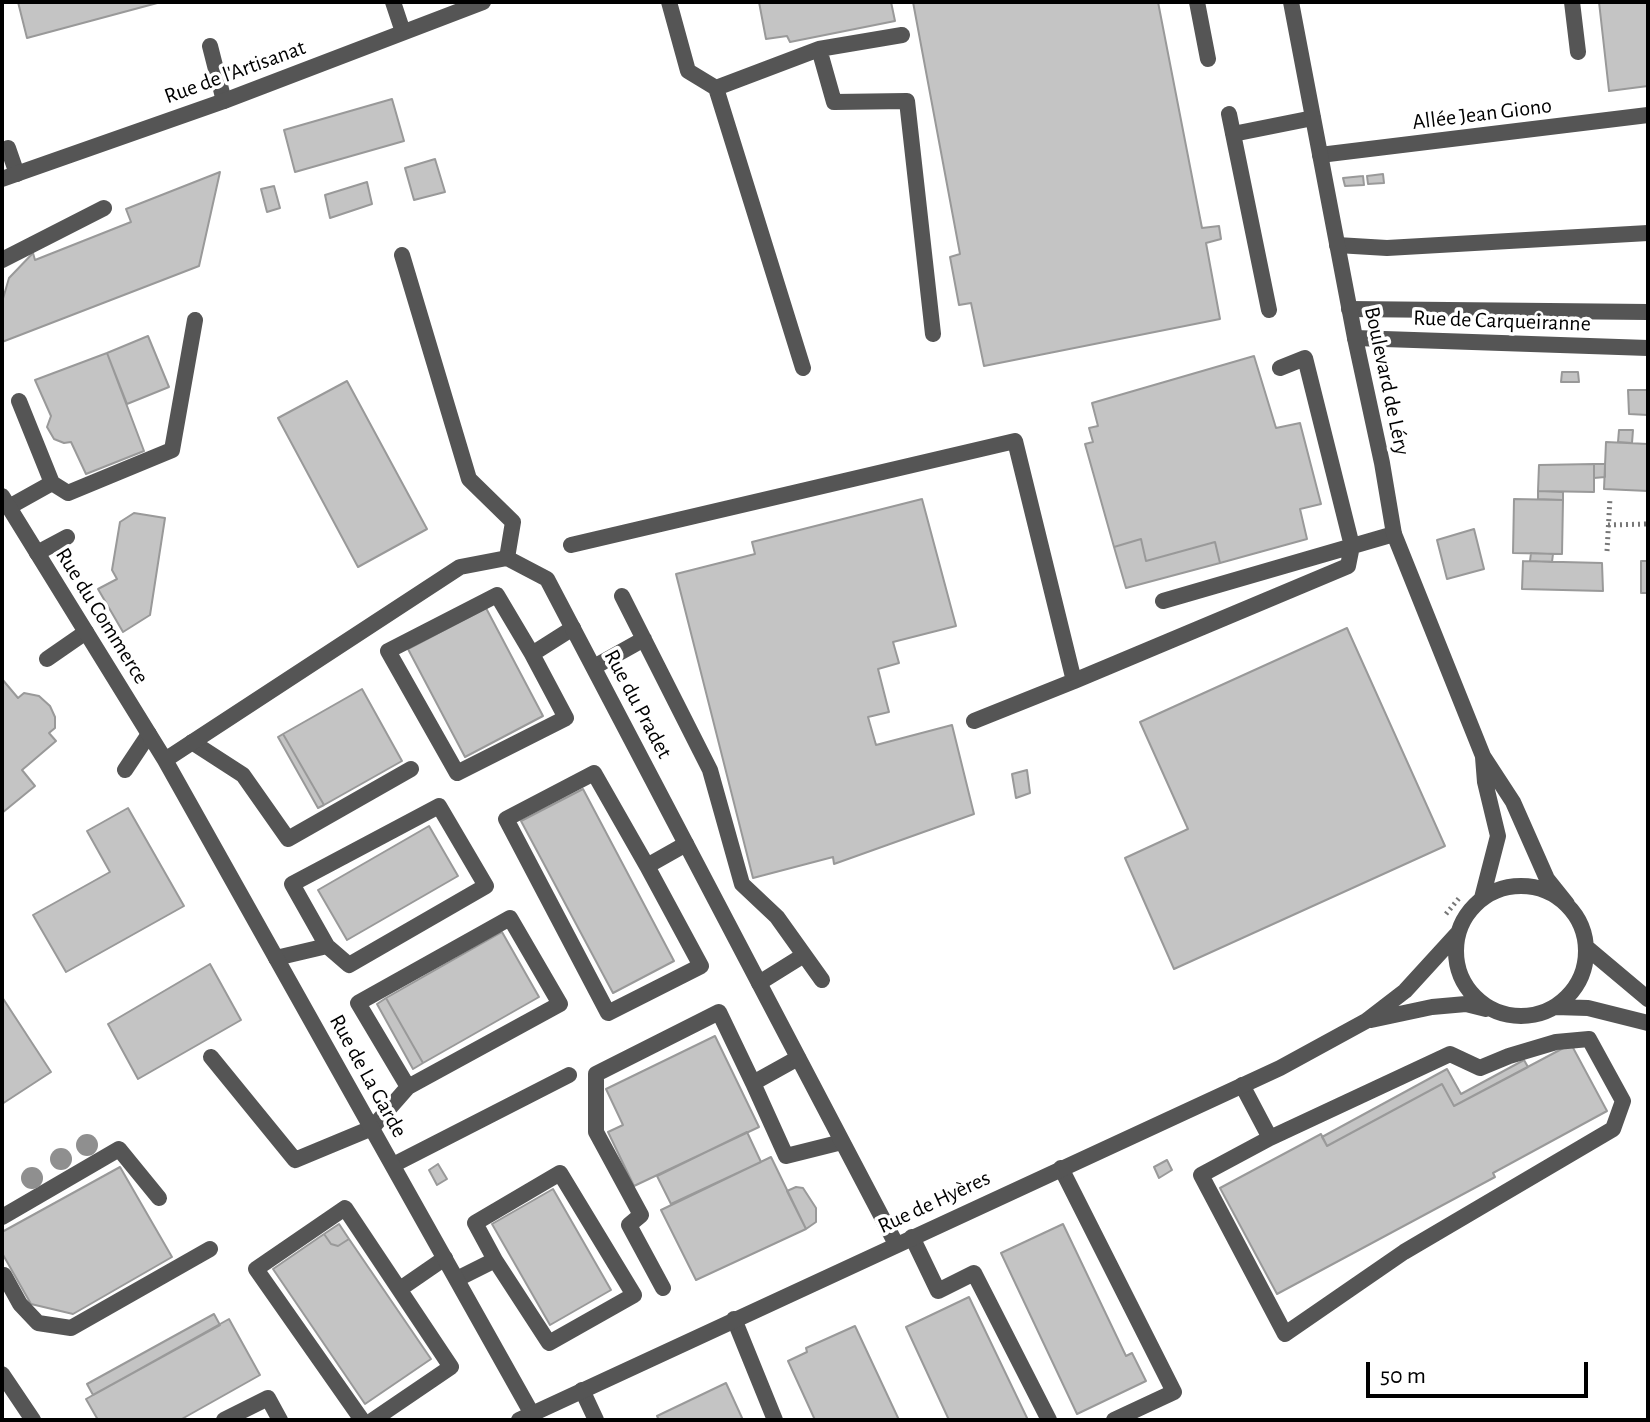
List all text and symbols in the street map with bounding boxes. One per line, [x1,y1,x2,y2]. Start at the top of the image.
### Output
street label: Rue de l'Artisanat [161,34,309,110]
street label: Allée Jean Giono [1411,92,1553,136]
street label: Boulevard de Léry [1358,304,1416,458]
street label: Rue de Carqueiranne [1413,305,1591,337]
street label: Rue du Commerce [50,543,154,689]
street label: Rue du Pradet [598,645,678,763]
street label: Rue de La Garde [323,1010,413,1142]
street label: Rue de Hyères [874,1164,994,1240]
scale bar [1370,1346,1592,1396]
text: 50 m [1380,1364,1426,1388]

